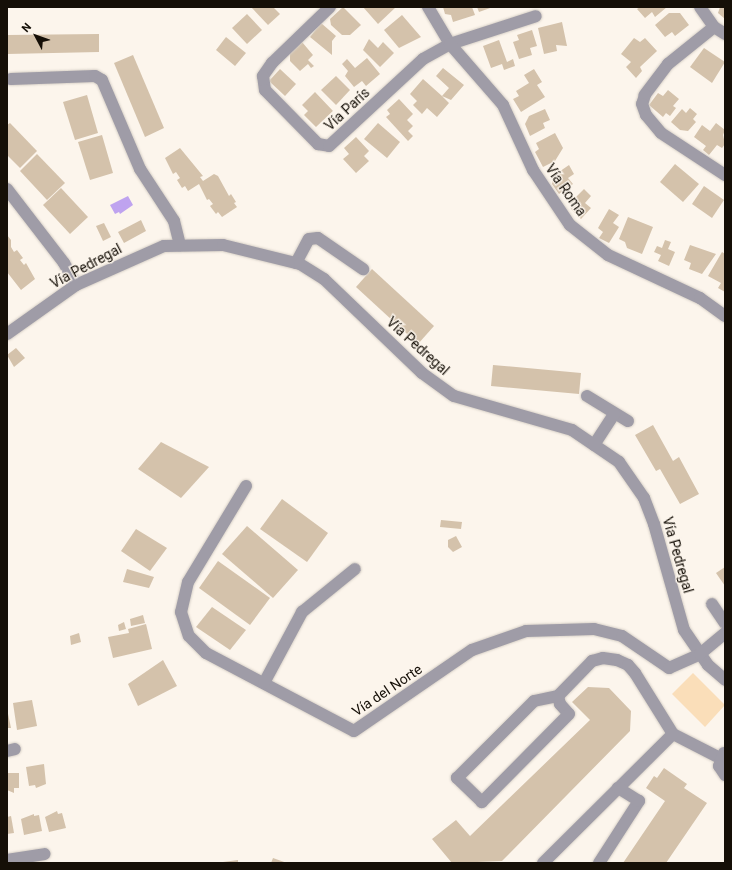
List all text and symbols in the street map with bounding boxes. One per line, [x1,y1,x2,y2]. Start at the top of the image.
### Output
north arrow [16,16,56,56]
text: N [19,21,34,35]
street label: Vía París [321,84,373,134]
street label: Vía Roma [542,161,590,219]
street label: Vía Pedregal [47,240,125,292]
street label: Vía Pedregal [383,314,453,378]
street label: Vía Pedregal [659,515,697,595]
street label: Vía del Norte [349,660,425,720]

